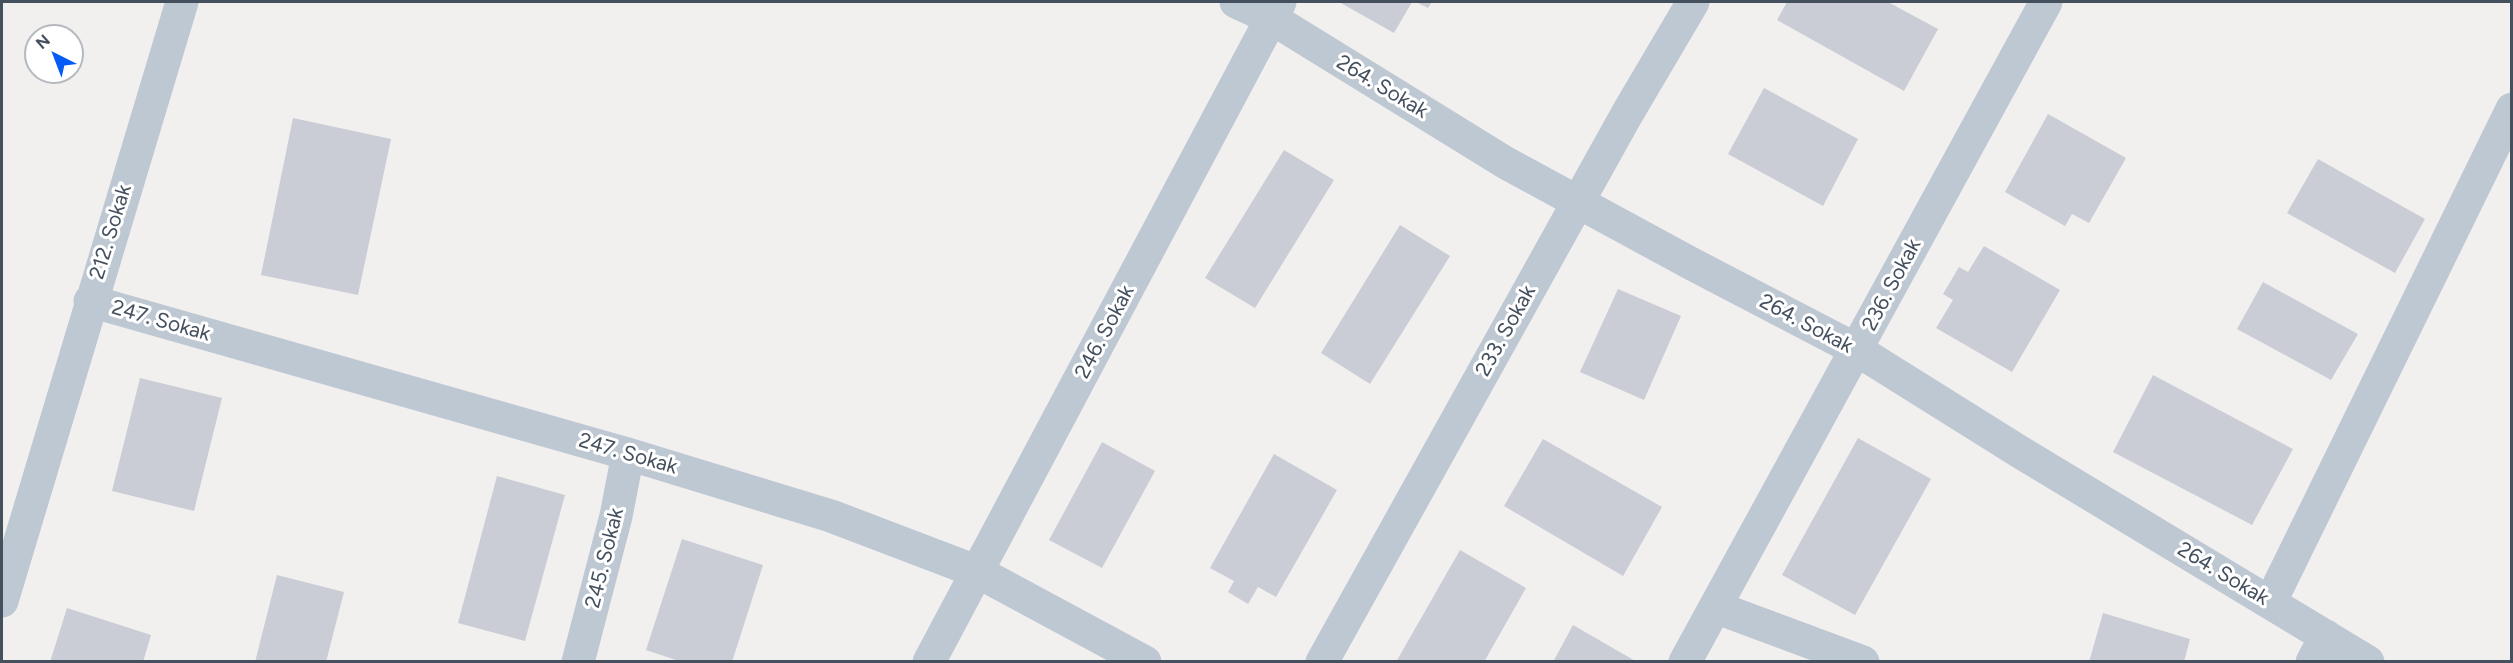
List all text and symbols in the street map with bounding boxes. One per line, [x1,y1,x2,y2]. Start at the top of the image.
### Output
north arrow [24,24,84,84]
text: N [32,31,54,53]
street label: 264. Sokak [1332,50,1432,124]
street label: 212. Sokak [85,182,137,282]
street label: 236. Sokak [1857,235,1927,335]
street label: 246. Sokak [1070,281,1140,383]
street label: 233. Sokak [1471,281,1541,381]
street label: 264. Sokak [1755,289,1857,359]
street label: 247. Sokak [109,295,213,347]
street label: 247. Sokak [576,428,680,480]
street label: 245. Sokak [580,505,630,611]
street label: 264. Sokak [2173,537,2273,611]

